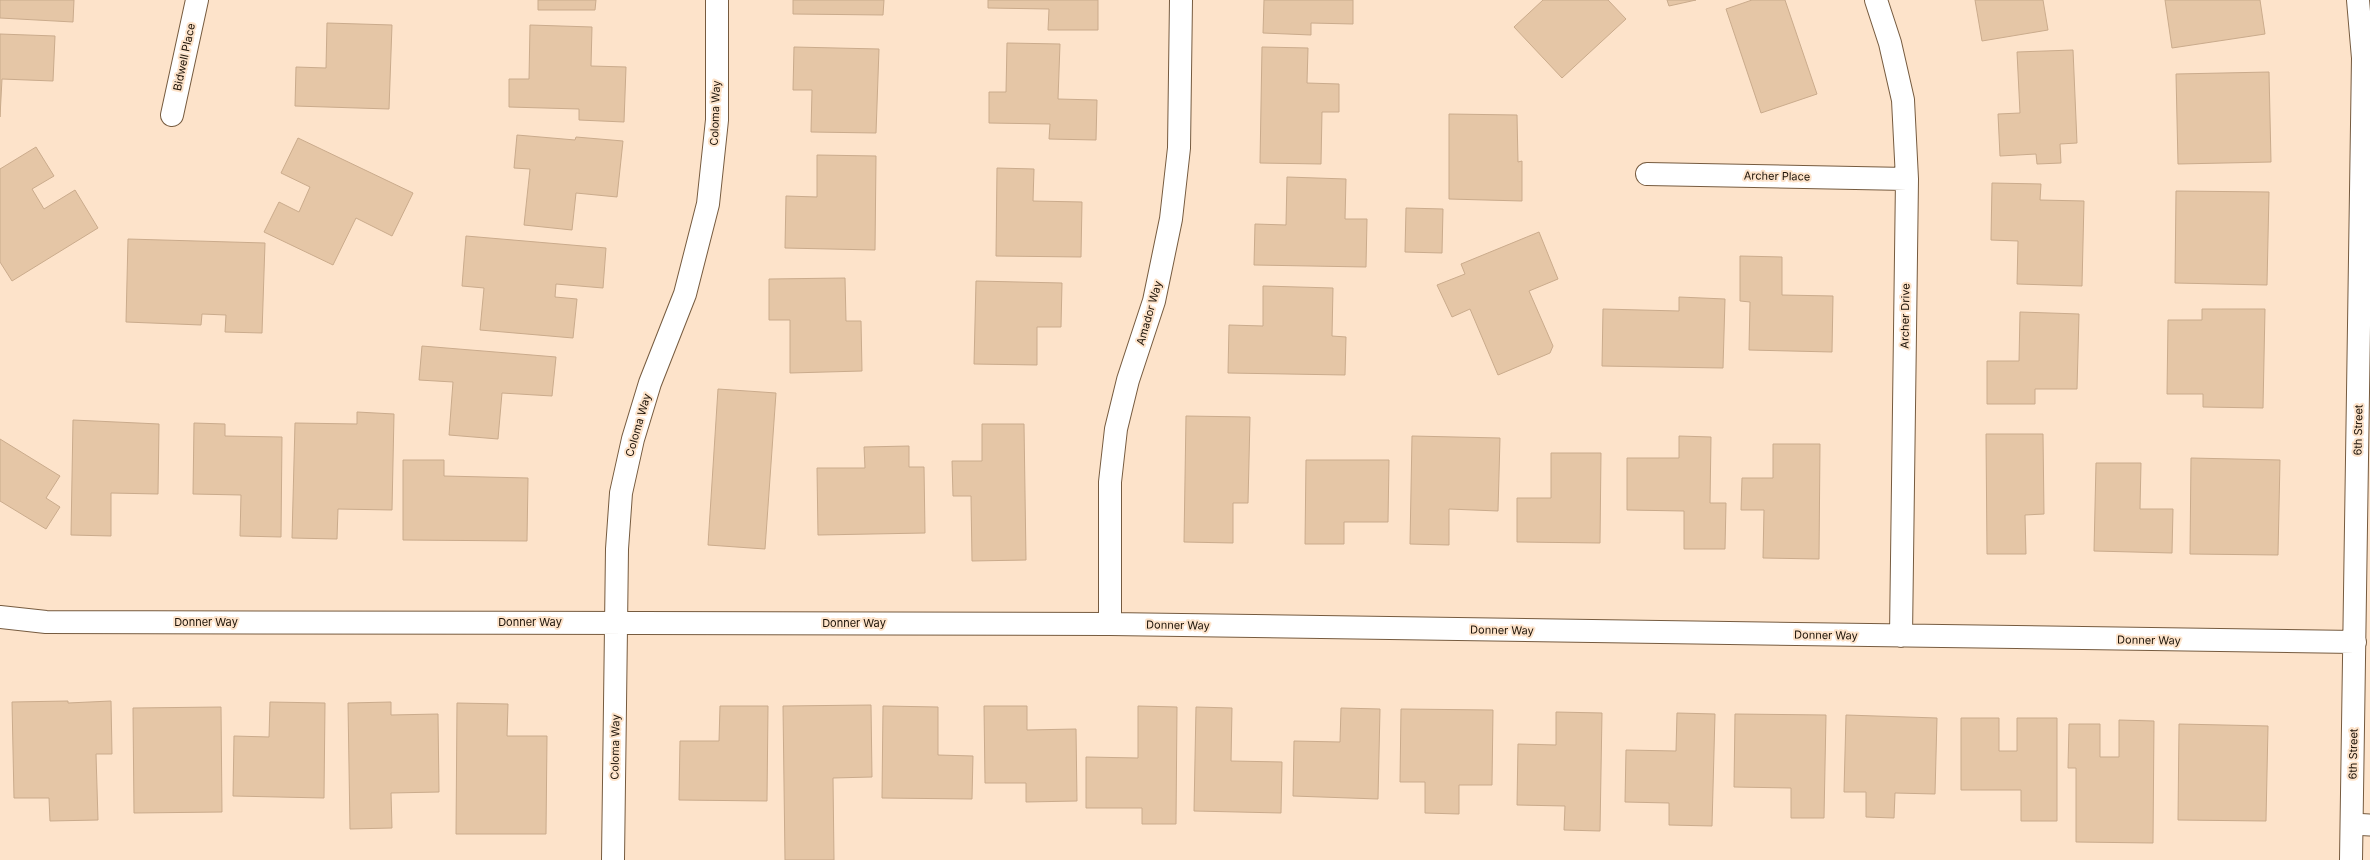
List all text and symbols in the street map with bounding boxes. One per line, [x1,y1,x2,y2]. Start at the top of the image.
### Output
street label: Bidwell Place [170,22,198,92]
street label: Coloma Way [707,80,723,146]
street label: Archer Place [1744,168,1810,184]
street label: Amador Way [1133,279,1165,347]
street label: Archer Drive [1897,283,1913,349]
street label: Coloma Way [622,392,654,458]
street label: 6th Street [2351,404,2365,456]
street label: Donner Way [174,615,238,629]
street label: Donner Way [498,615,562,629]
street label: Donner Way [822,616,886,630]
street label: Donner Way [1146,617,1210,633]
street label: Donner Way [1470,622,1534,638]
street label: Donner Way [1794,627,1858,643]
street label: Donner Way [2117,632,2181,648]
street label: Coloma Way [607,714,623,780]
street label: 6th Street [2346,728,2360,780]

